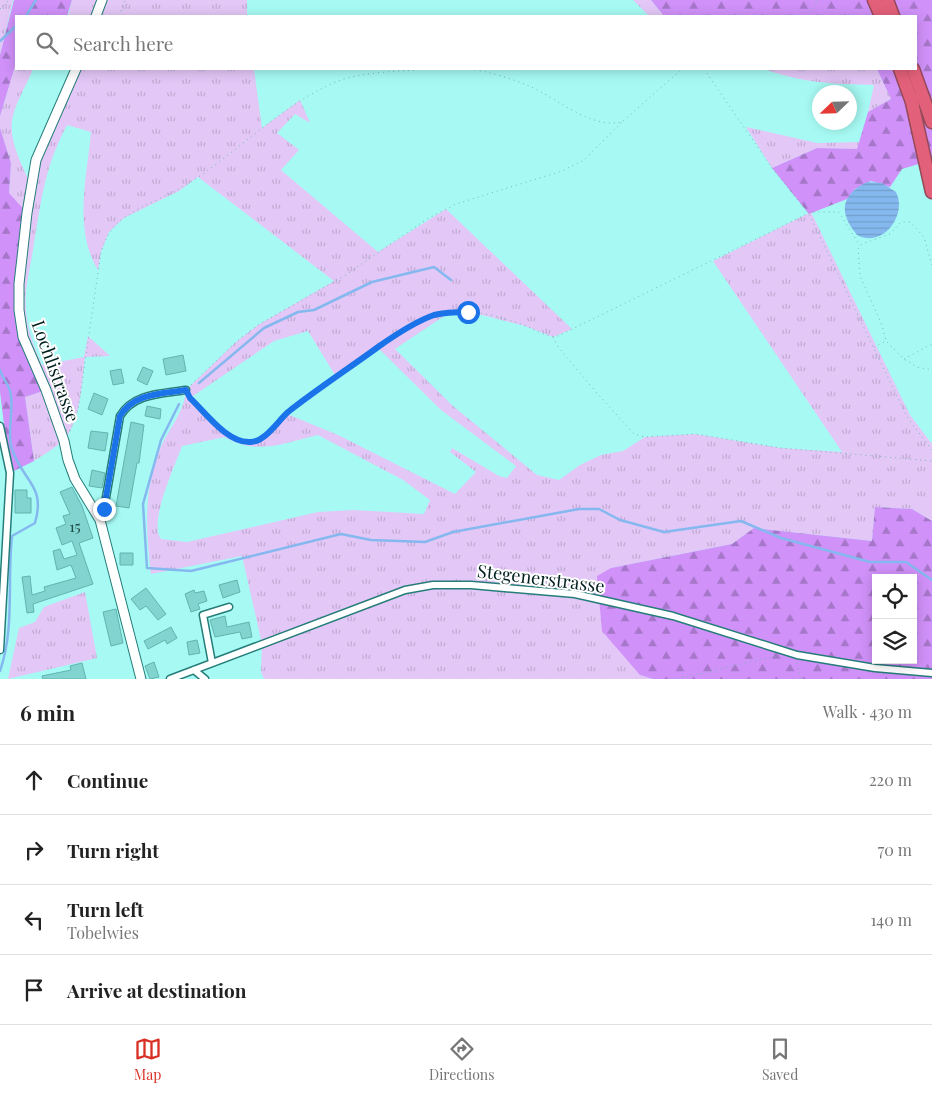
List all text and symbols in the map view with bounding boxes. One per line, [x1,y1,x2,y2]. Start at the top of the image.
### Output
search box [15,15,917,70]
icon: search [33,29,61,57]
text: Search here [73,30,173,56]
north arrow [812,85,857,130]
route start [457,301,480,324]
street label: Lochlistrasse [26,317,86,425]
route end [93,498,116,521]
house number: 15 [69,516,81,536]
street label: Stegenerstrasse [476,558,606,598]
map controls [872,574,917,664]
button: locate [872,574,917,619]
button: layers [872,619,917,664]
text: 6 min [20,698,75,726]
text: Walk · 430 m [823,701,912,722]
icon: ahead [20,766,48,794]
text: Continue [67,767,148,793]
text: 220 m [869,769,912,790]
icon: right [20,836,48,864]
text: Turn right [67,837,159,863]
text: 70 m [878,839,912,860]
text: Turn left [67,896,144,922]
icon: left [20,906,48,934]
text: 140 m [870,909,912,930]
text: Tobelwies [67,922,139,943]
icon: arrive [20,976,48,1004]
text: Arrive at destination [67,977,247,1003]
tab: Map [134,1035,162,1084]
tab: Directions [429,1035,495,1084]
tab: Saved [762,1035,798,1084]

